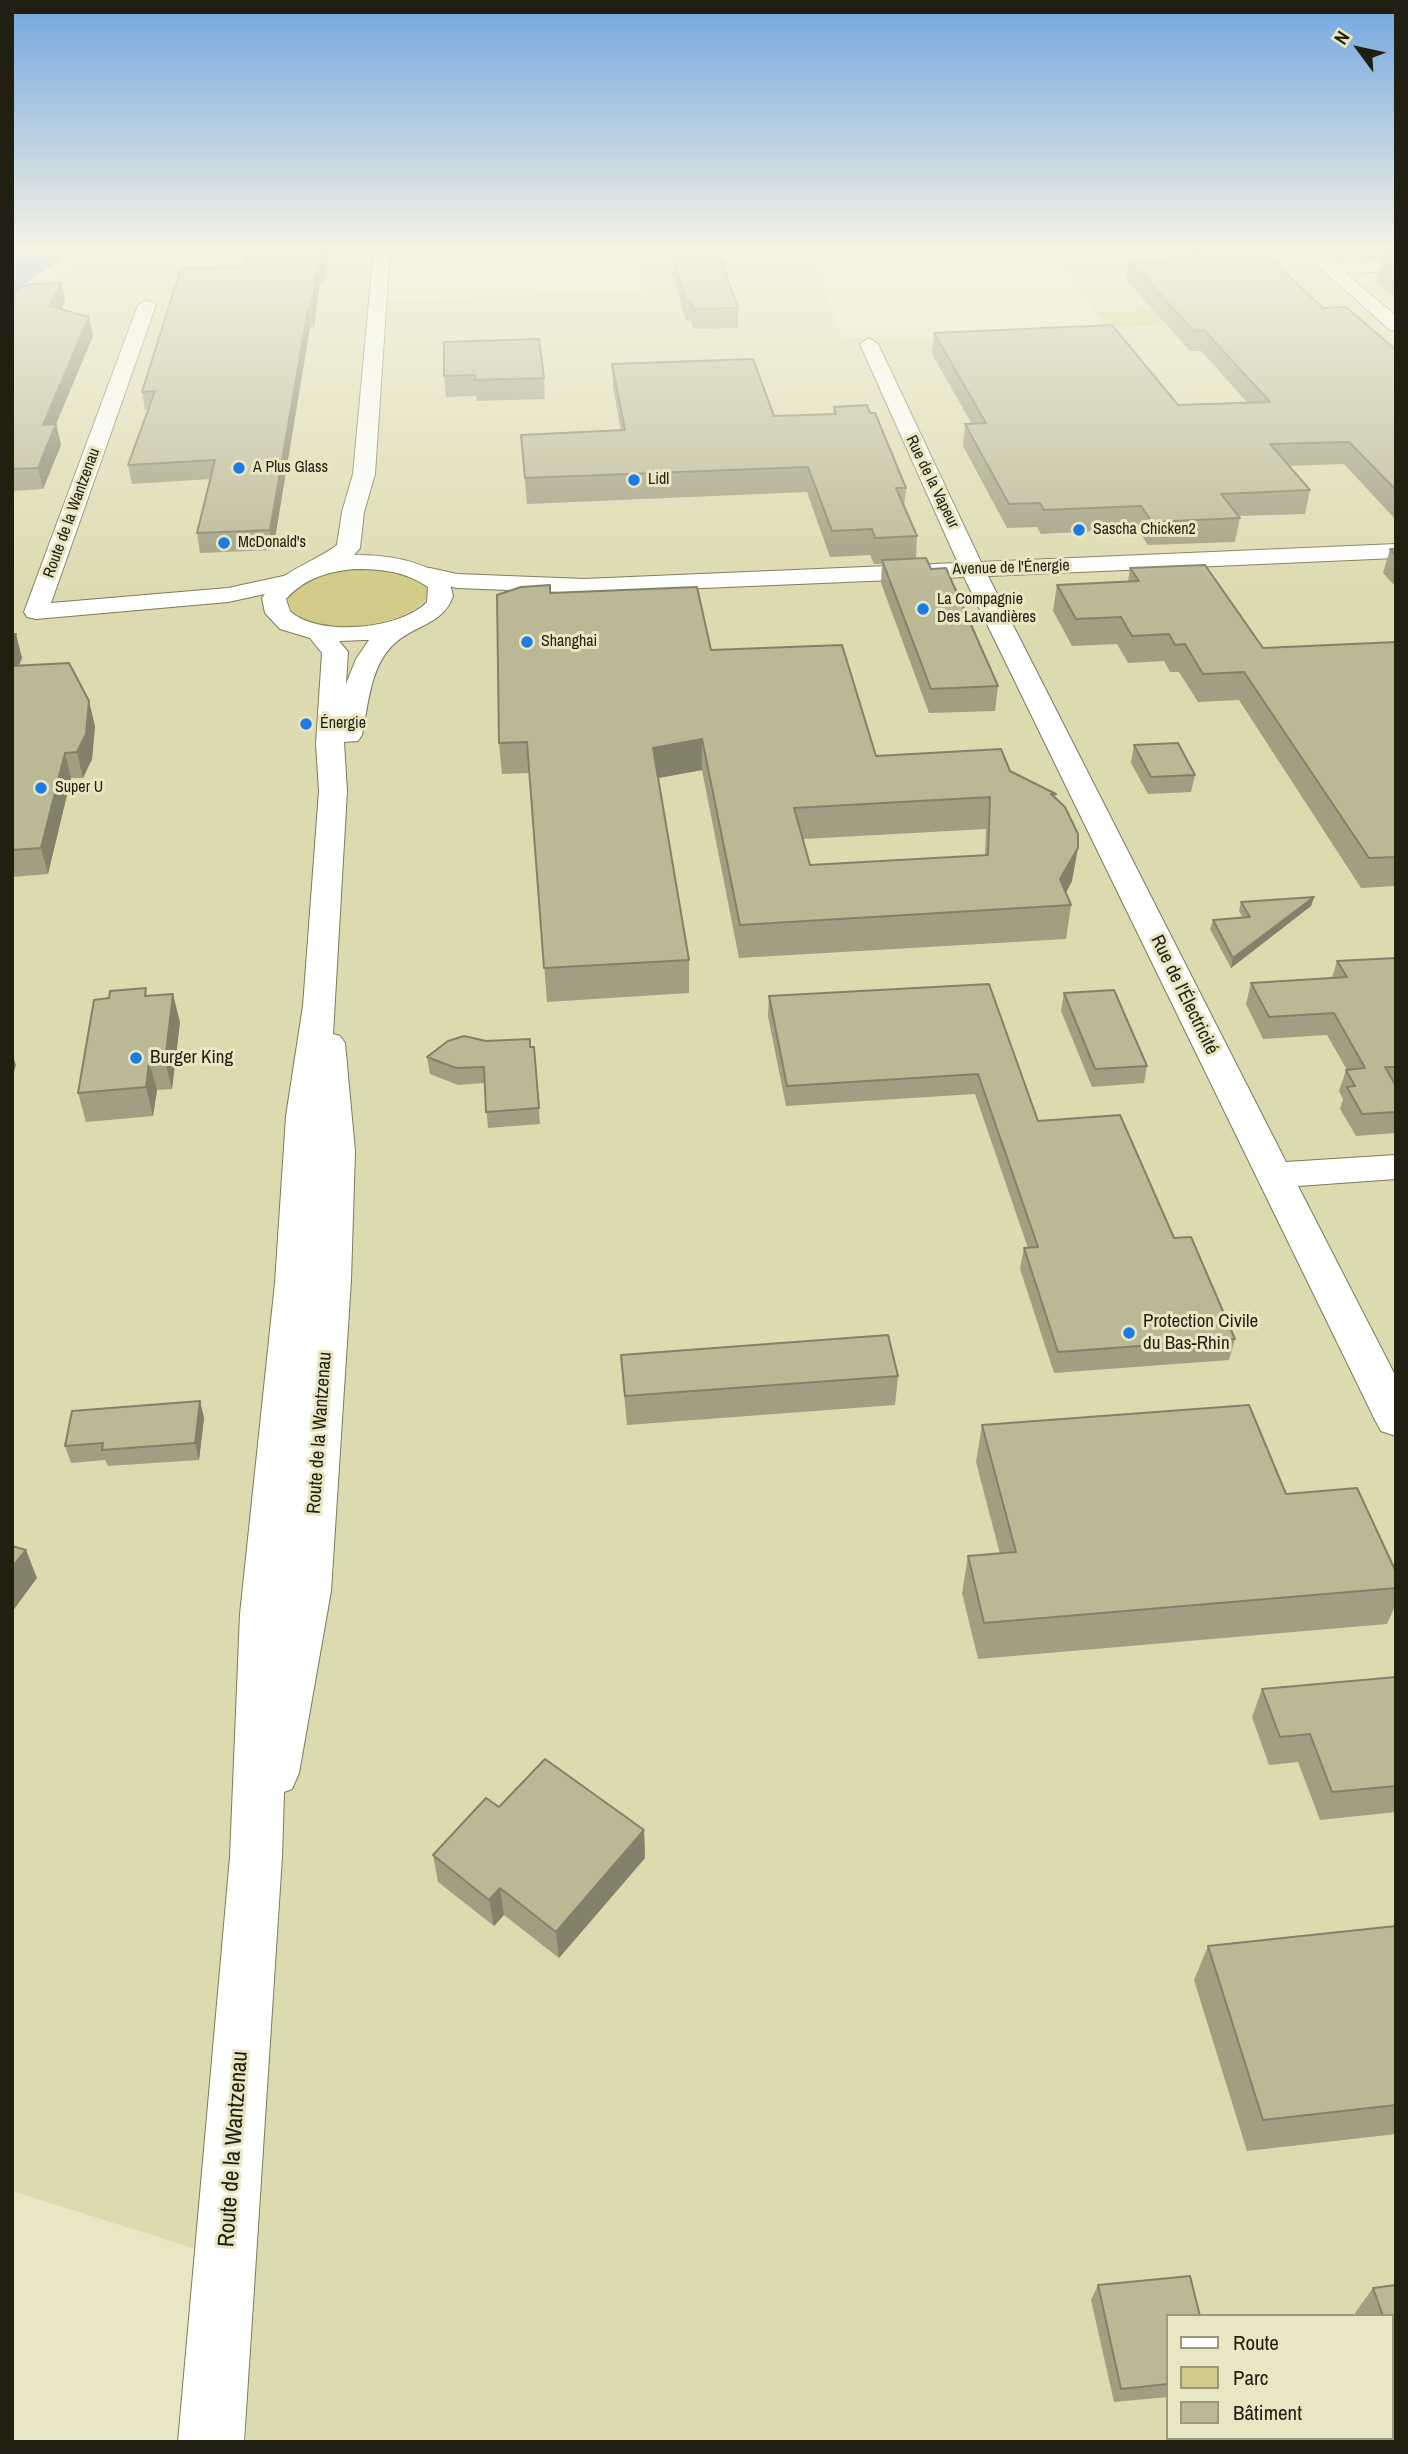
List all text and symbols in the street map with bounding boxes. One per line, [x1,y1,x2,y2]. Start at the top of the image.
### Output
north arrow [1324,14,1394,84]
text: N [1327,26,1355,49]
street label: Rue de la Vapeur [901,432,963,532]
street label: Route de la Wantzenau [40,446,104,580]
place label: A Plus Glass [253,458,328,478]
marker: A Plus Glass [231,460,247,476]
place label: Lidl [648,470,669,490]
marker: Lidl [626,472,642,488]
place label: Sascha Chicken2 [1093,520,1196,540]
marker: Sascha Chicken2 [1071,522,1087,538]
place label: McDonald's [238,533,306,553]
marker: McDonald's [216,535,232,551]
street label: Avenue de l'Énergie [952,556,1070,580]
place label: La Compagnie Des Lavandières [937,590,1036,628]
marker: La Compagnie Des Lavandières [915,601,931,617]
place label: Shanghai [541,632,597,652]
marker: Shanghai [519,634,535,650]
place label: Énergie [320,714,366,734]
marker: Énergie [298,716,314,732]
place label: Super U [55,778,103,798]
marker: Super U [33,780,49,796]
street label: Rue de l'Électricité [1145,931,1223,1059]
place label: Burger King [150,1047,233,1069]
marker: Burger King [128,1050,144,1066]
place label: Protection Civile du Bas-Rhin [1143,1311,1258,1355]
marker: Protection Civile du Bas-Rhin [1121,1325,1137,1341]
street label: Route de la Wantzenau [303,1351,337,1515]
street label: Route de la Wantzenau [213,2050,255,2248]
legend [1166,2314,1394,2440]
text: Route [1233,2328,1279,2357]
text: Parc [1233,2363,1268,2392]
text: Bâtiment [1233,2398,1302,2427]

